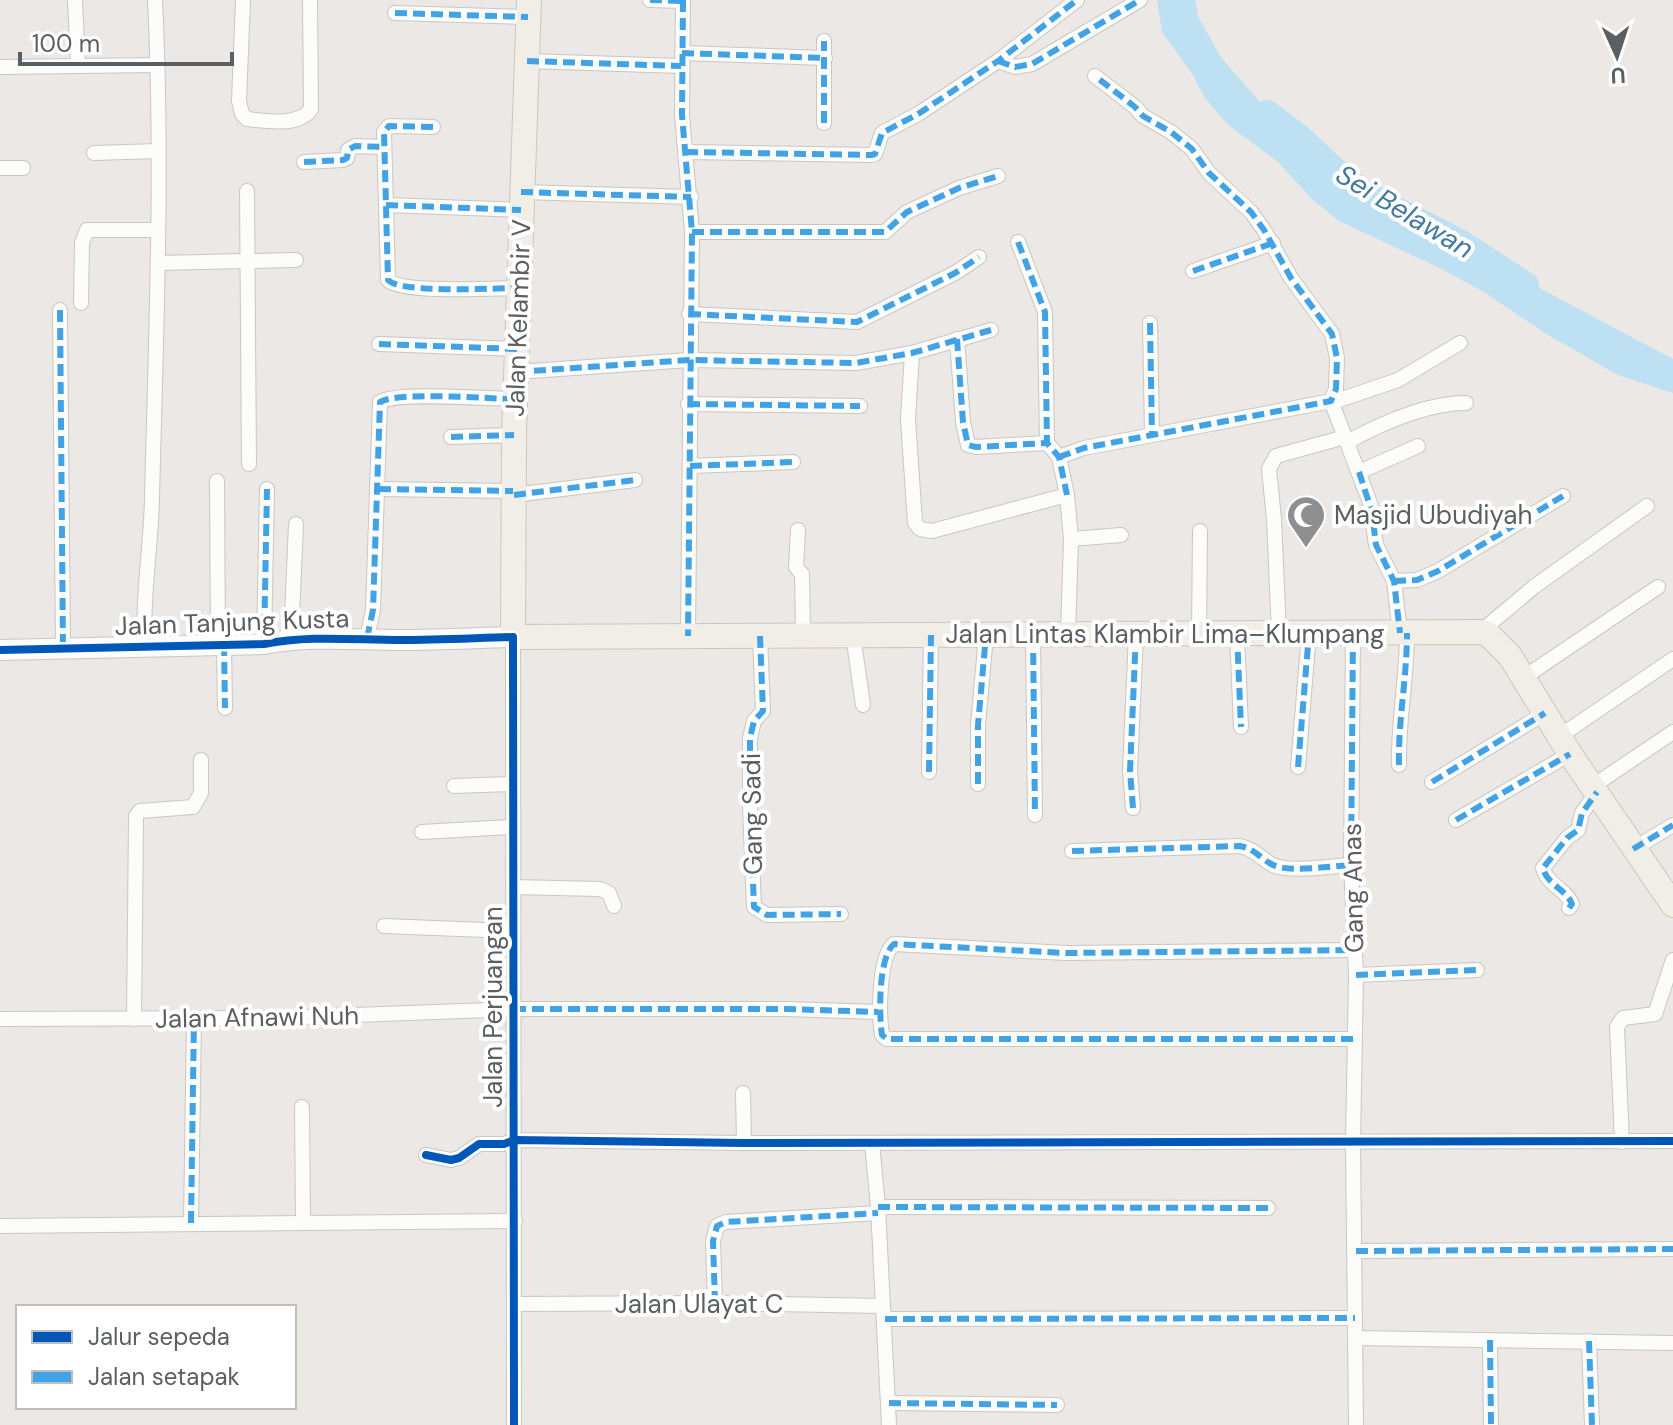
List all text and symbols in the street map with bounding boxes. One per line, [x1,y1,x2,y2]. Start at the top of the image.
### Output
scale bar [20,16,232,66]
north arrow [1577,16,1657,96]
text: 100 m [32,28,100,59]
text: U [1610,61,1626,90]
water label: Sei Belawan [1329,156,1480,267]
street label: Jalan Kelambir V [498,219,538,417]
mosque icon: Masjid Ubudiyah [1285,494,1327,549]
place label: Masjid Ubudiyah [1334,498,1532,532]
street label: Jalan Tanjung Kusta [114,601,350,643]
street label: Jalan Lintas Klambir Lima–Klumpang [945,617,1385,651]
street label: Gang Sadi [734,753,770,875]
street label: Gang Anas [1335,823,1371,953]
street label: Jalan Perjuangan [476,906,510,1108]
street label: Jalan Afnawi Nuh [155,998,359,1036]
street label: Jalan Ulayat C [615,1287,783,1321]
legend [16,1305,296,1409]
text: Jalur sepeda [88,1321,230,1352]
text: Jalan setapak [88,1361,240,1392]

